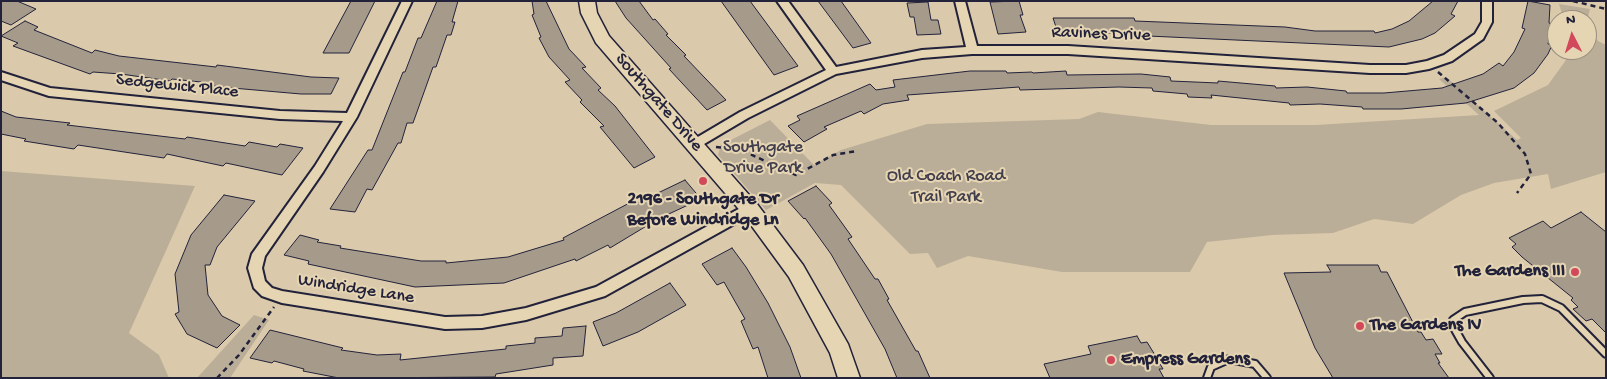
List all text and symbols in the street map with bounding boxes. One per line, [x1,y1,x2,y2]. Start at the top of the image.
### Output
north arrow [1547,10,1597,60]
text: N [1565,12,1576,29]
street label: Ravines Drive [1051,22,1151,48]
street label: Southgate Drive [609,49,707,157]
street label: Sedgewick Place [115,70,239,104]
park label: Southgate Drive Park [723,137,803,180]
park label: Old Coach Road Trail Park [887,166,1005,208]
marker: 2196 - Southgate Dr Before Windridge Ln [697,175,709,187]
place label: 2196 - Southgate Dr Before Windridge Ln [627,189,779,232]
place label: The Gardens III [1455,261,1565,283]
marker: The Gardens III [1569,266,1581,278]
street label: Windridge Lane [296,270,416,310]
place label: The Gardens IV [1370,315,1481,337]
marker: The Gardens IV [1354,320,1366,332]
place label: Empress Gardens [1121,349,1250,371]
marker: Empress Gardens [1105,354,1117,366]

